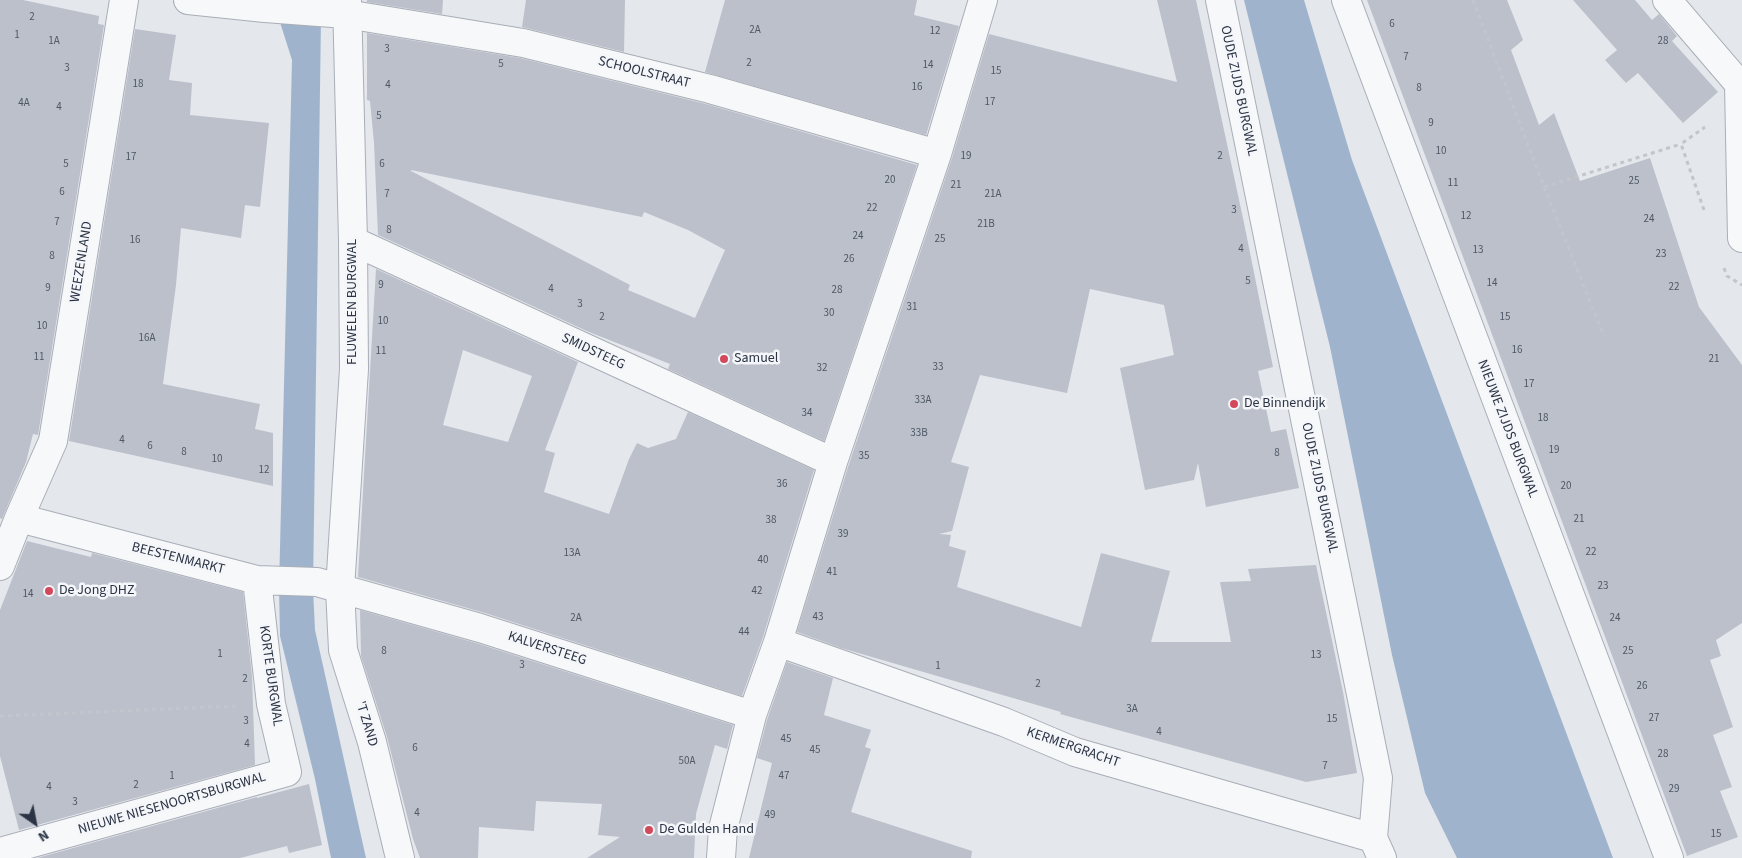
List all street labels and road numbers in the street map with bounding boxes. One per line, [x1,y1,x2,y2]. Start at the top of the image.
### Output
street label: OUDE ZIJDS BURGWAL [1216,24,1260,158]
street label: SCHOOLSTRAAT [596,53,692,93]
street label: WEEZENLAND [67,220,97,304]
street label: FLUWELEN BURGWAL [345,239,361,365]
street label: SMIDSTEEG [559,330,627,374]
street label: NIEUWE ZIJDS BURGWAL [1473,358,1541,500]
street label: OUDE ZIJDS BURGWAL [1297,421,1341,555]
street label: BEESTENMARKT [130,539,226,579]
street label: KORTE BURGWAL [255,624,285,728]
street label: KALVERSTEEG [506,628,588,670]
street label: 'T ZAND [351,699,381,749]
street label: KERMERGRACHT [1024,724,1122,772]
street label: NIEUWE NIESENOORTSBURGWAL [76,769,268,839]

